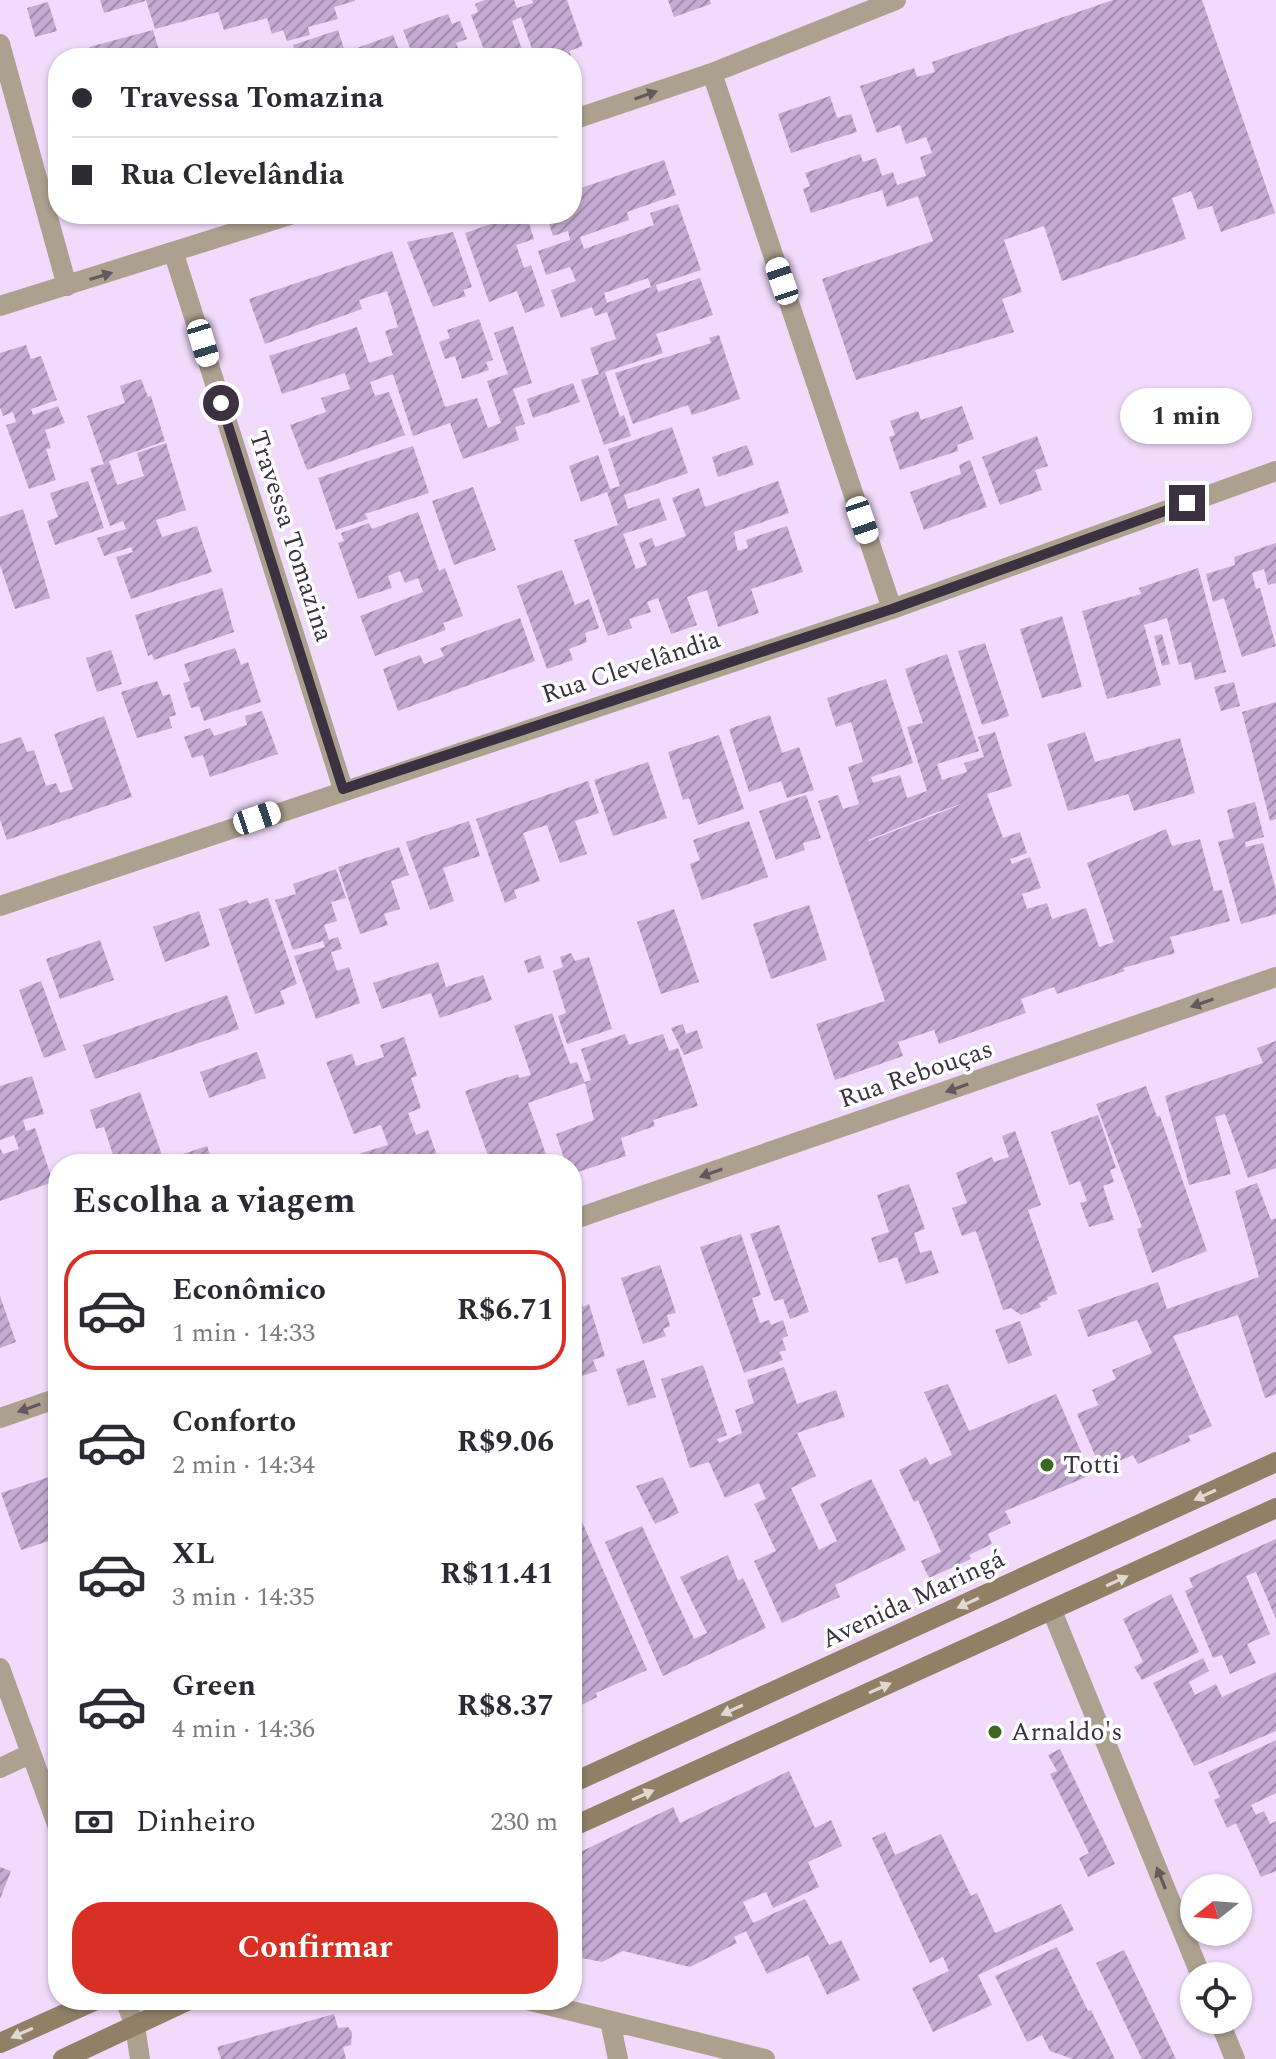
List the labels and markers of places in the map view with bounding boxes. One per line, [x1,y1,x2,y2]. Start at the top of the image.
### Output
place label: Totti [1063,1445,1120,1485]
marker: Totti [1038,1456,1056,1474]
place label: Arnaldo's [1011,1712,1122,1752]
marker: Arnaldo's [986,1723,1004,1741]

